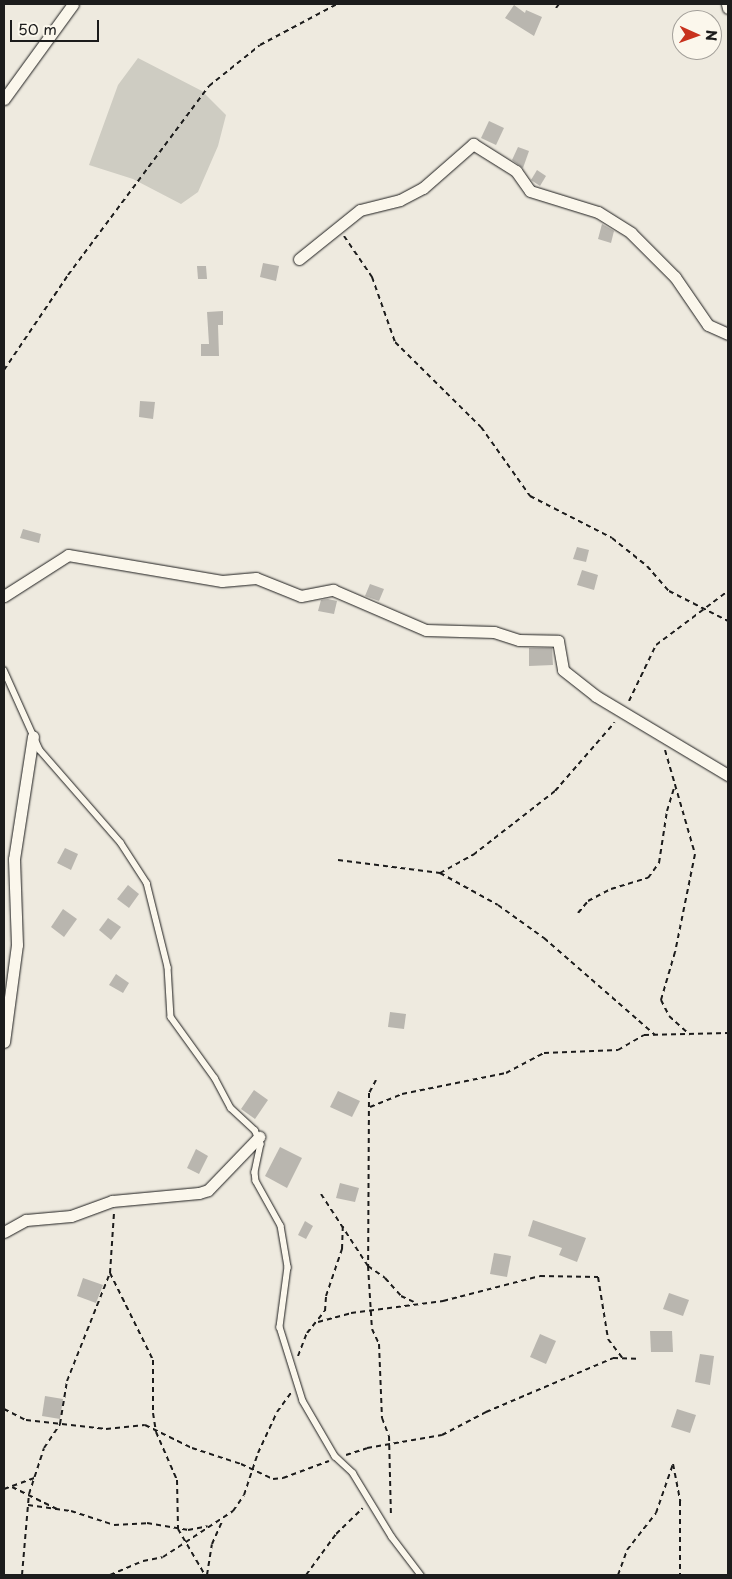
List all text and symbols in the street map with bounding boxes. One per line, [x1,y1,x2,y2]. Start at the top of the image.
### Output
scale bar [12,10,101,42]
north arrow [672,10,722,60]
text: 50 m [18,17,57,40]
text: N [701,30,722,41]

